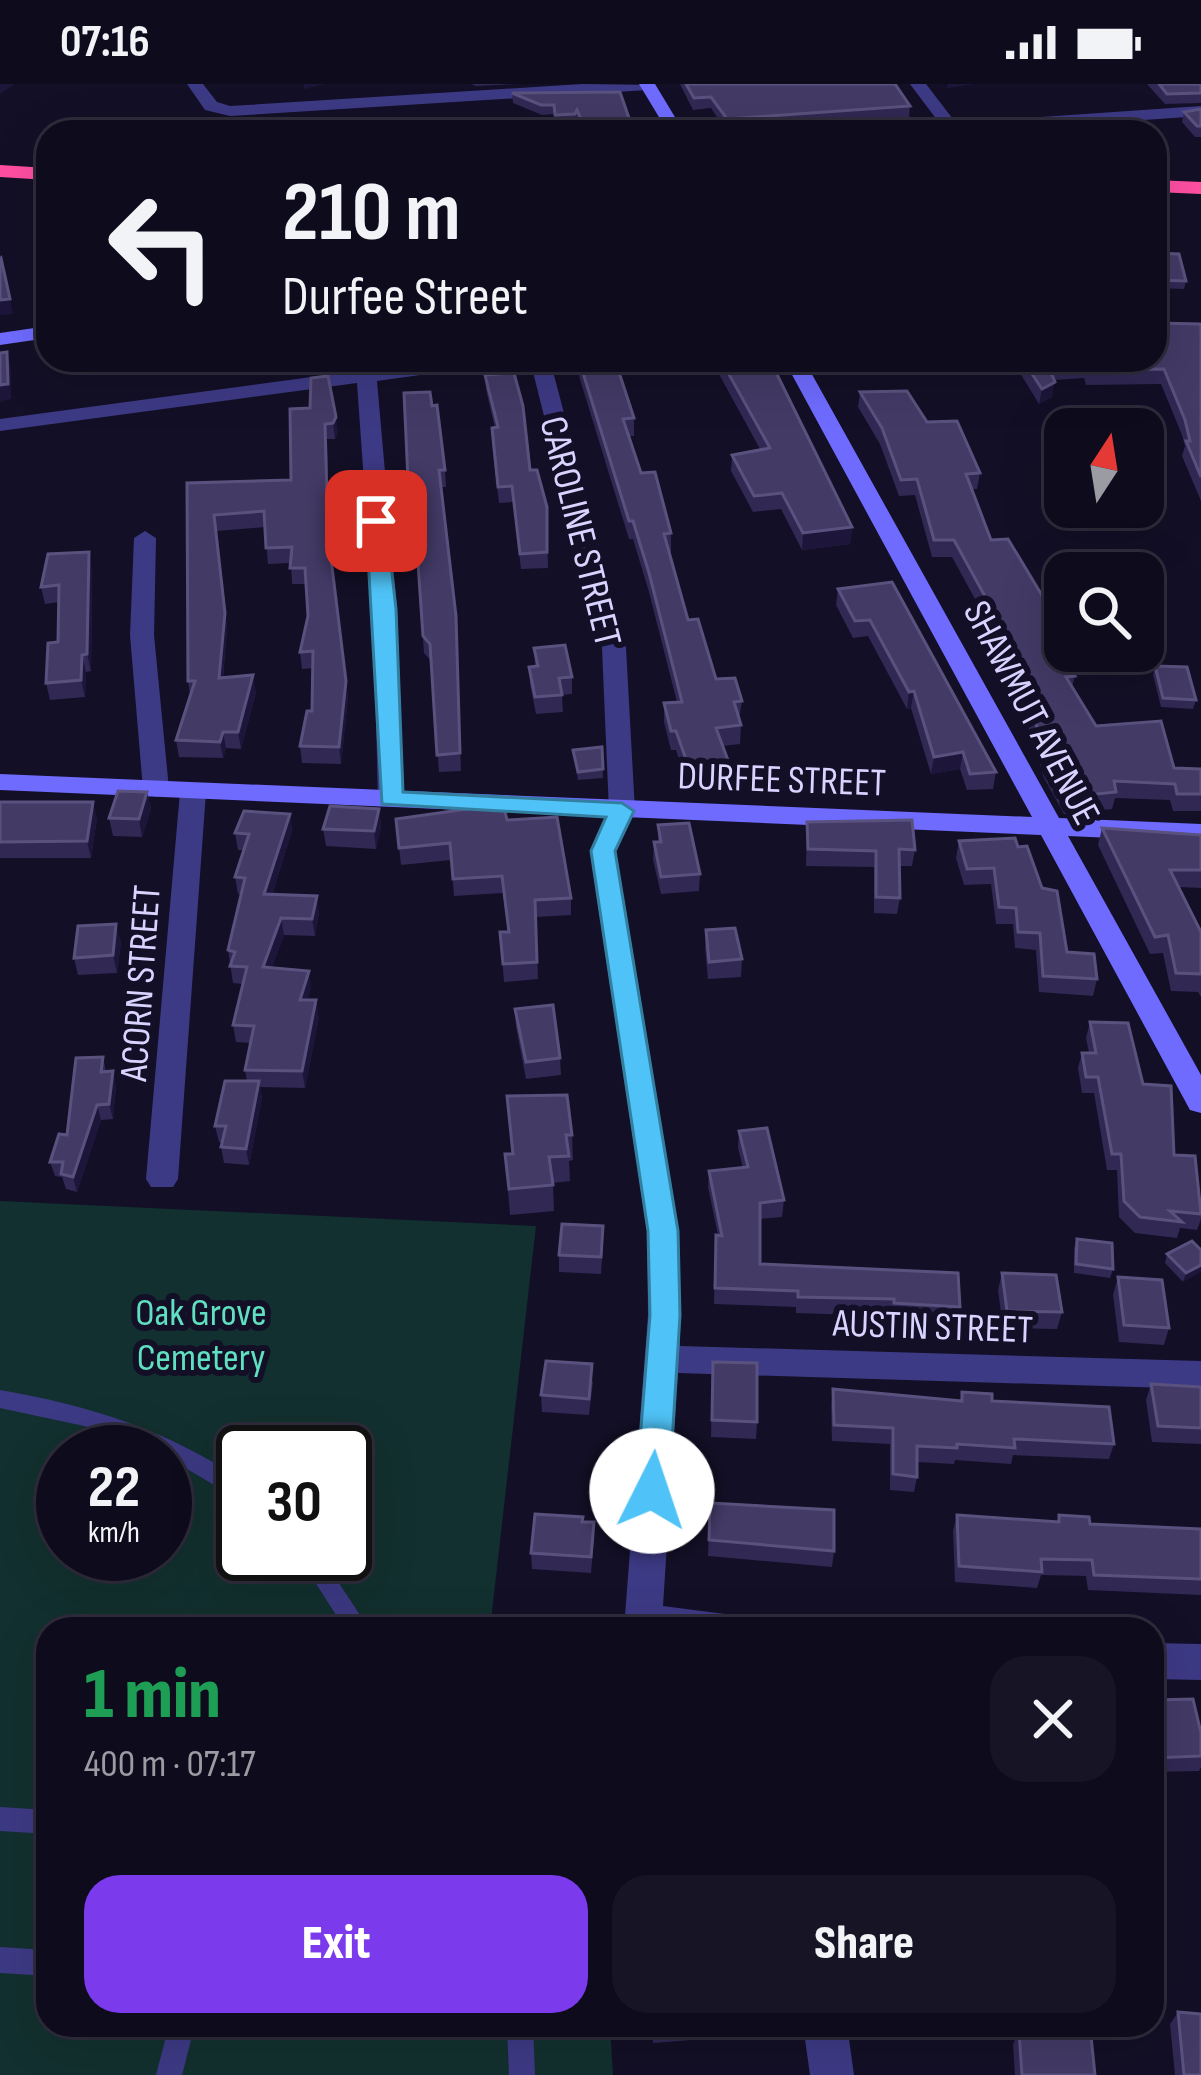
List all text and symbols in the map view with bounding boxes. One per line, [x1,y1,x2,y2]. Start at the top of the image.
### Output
text: 07:16 [60,15,150,70]
text: 210 m [282,163,461,264]
icon: left [84,168,240,324]
text: Durfee Street [282,265,528,330]
north arrow [1044,408,1164,528]
map controls [1044,408,1164,672]
street label: CAROLINE STREET [528,412,631,651]
pin [325,470,427,572]
icon: arrive [343,488,409,554]
button: search [1044,552,1164,672]
street label: SHAWMUT AVENUE [952,593,1109,833]
street label: DURFEE STREET [677,753,887,808]
street label: ACORN STREET [111,883,172,1084]
park label: Oak Grove Cemetery [135,1290,267,1382]
street label: AUSTIN STREET [831,1300,1034,1354]
speed limit sign: 30 [216,1425,372,1581]
position arrow [589,1428,715,1554]
text: 22 [88,1452,140,1524]
text: km/h [88,1515,140,1551]
text: 1 min [84,1652,221,1739]
button: close [990,1656,1116,1782]
text: 400 m · 07:17 [84,1741,256,1788]
button: Exit [84,1875,588,2013]
button: Share [612,1875,1116,2013]

